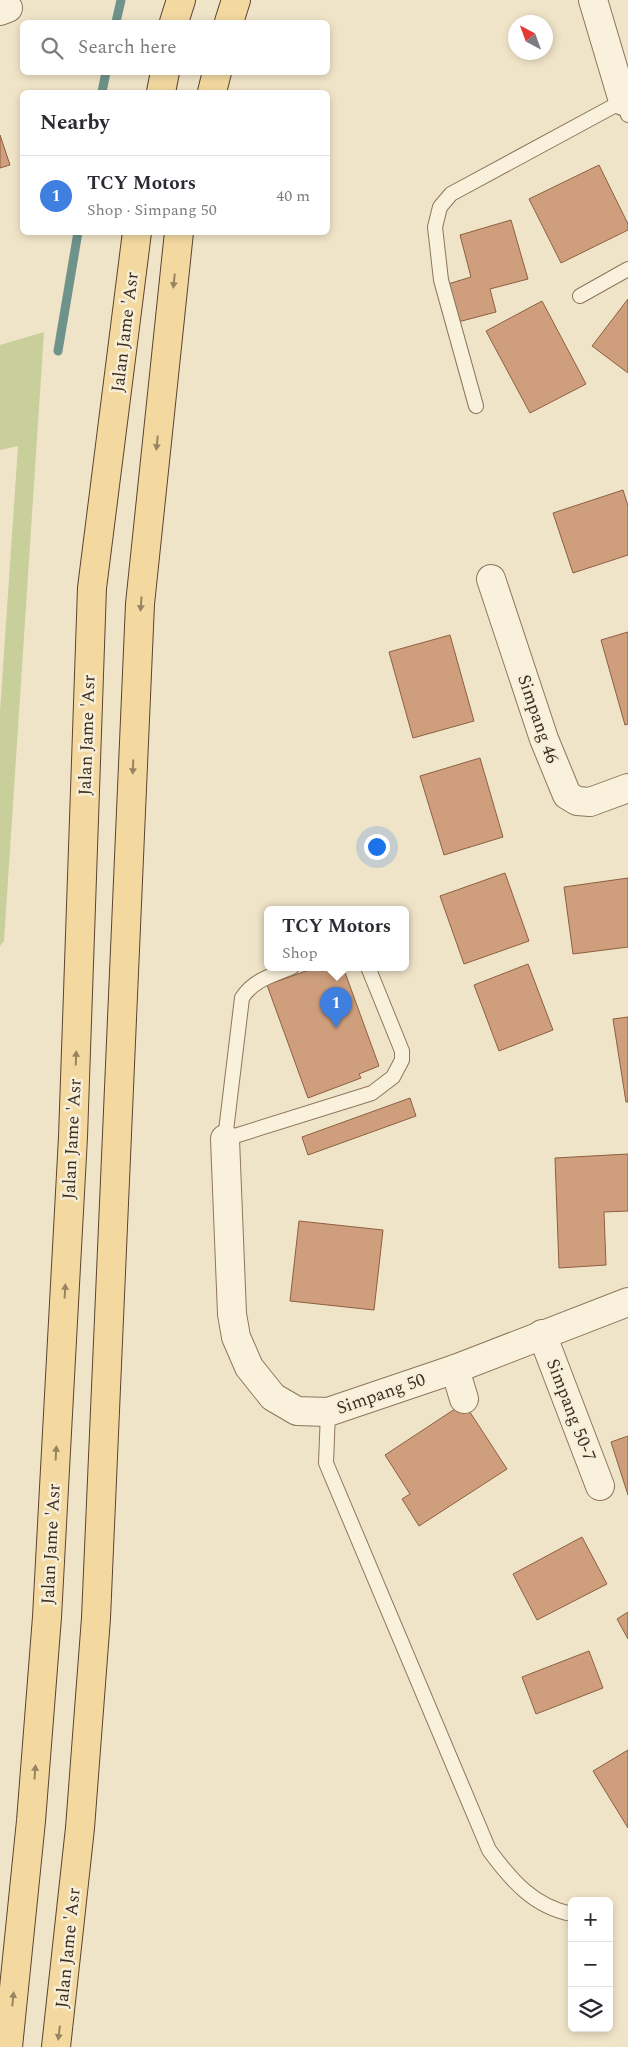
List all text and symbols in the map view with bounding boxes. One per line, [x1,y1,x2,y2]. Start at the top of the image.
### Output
north arrow [508,15,553,60]
search box [20,20,330,75]
text: Search here [78,33,177,62]
icon: search [38,34,66,62]
text: Nearby [40,107,110,139]
text: TCY Motors [87,169,196,198]
text: 1 [52,184,60,208]
text: 40 m [276,184,310,208]
text: Shop · Simpang 50 [87,198,217,222]
street label: Jalan Jame 'Asr [104,270,146,394]
one-way arrow [170,273,178,289]
one-way arrow [153,435,161,451]
one-way arrow [136,596,144,612]
street label: Simpang 46 [510,671,566,767]
street label: Jalan Jame 'Asr [71,674,103,796]
one-way arrow [129,759,137,775]
your location [364,834,390,860]
popup [264,906,409,971]
text: TCY Motors [282,912,391,941]
text: Shop [282,941,318,965]
pin: 1 [320,987,352,1028]
one-way arrow [72,1050,80,1066]
street label: Jalan Jame 'Asr [55,1078,89,1200]
one-way arrow [61,1282,69,1298]
street label: Simpang 50-7 [539,1355,603,1465]
street label: Simpang 50 [333,1366,429,1422]
one-way arrow [53,1445,61,1461]
street label: Jalan Jame 'Asr [34,1483,68,1605]
one-way arrow [32,1764,40,1780]
street label: Jalan Jame 'Asr [48,1886,88,2010]
map controls [568,1897,613,2032]
button: + [568,1897,613,1942]
button: − [568,1942,613,1987]
button: layers [568,1987,613,2032]
one-way arrow [9,1990,17,2006]
one-way arrow [55,2025,63,2041]

